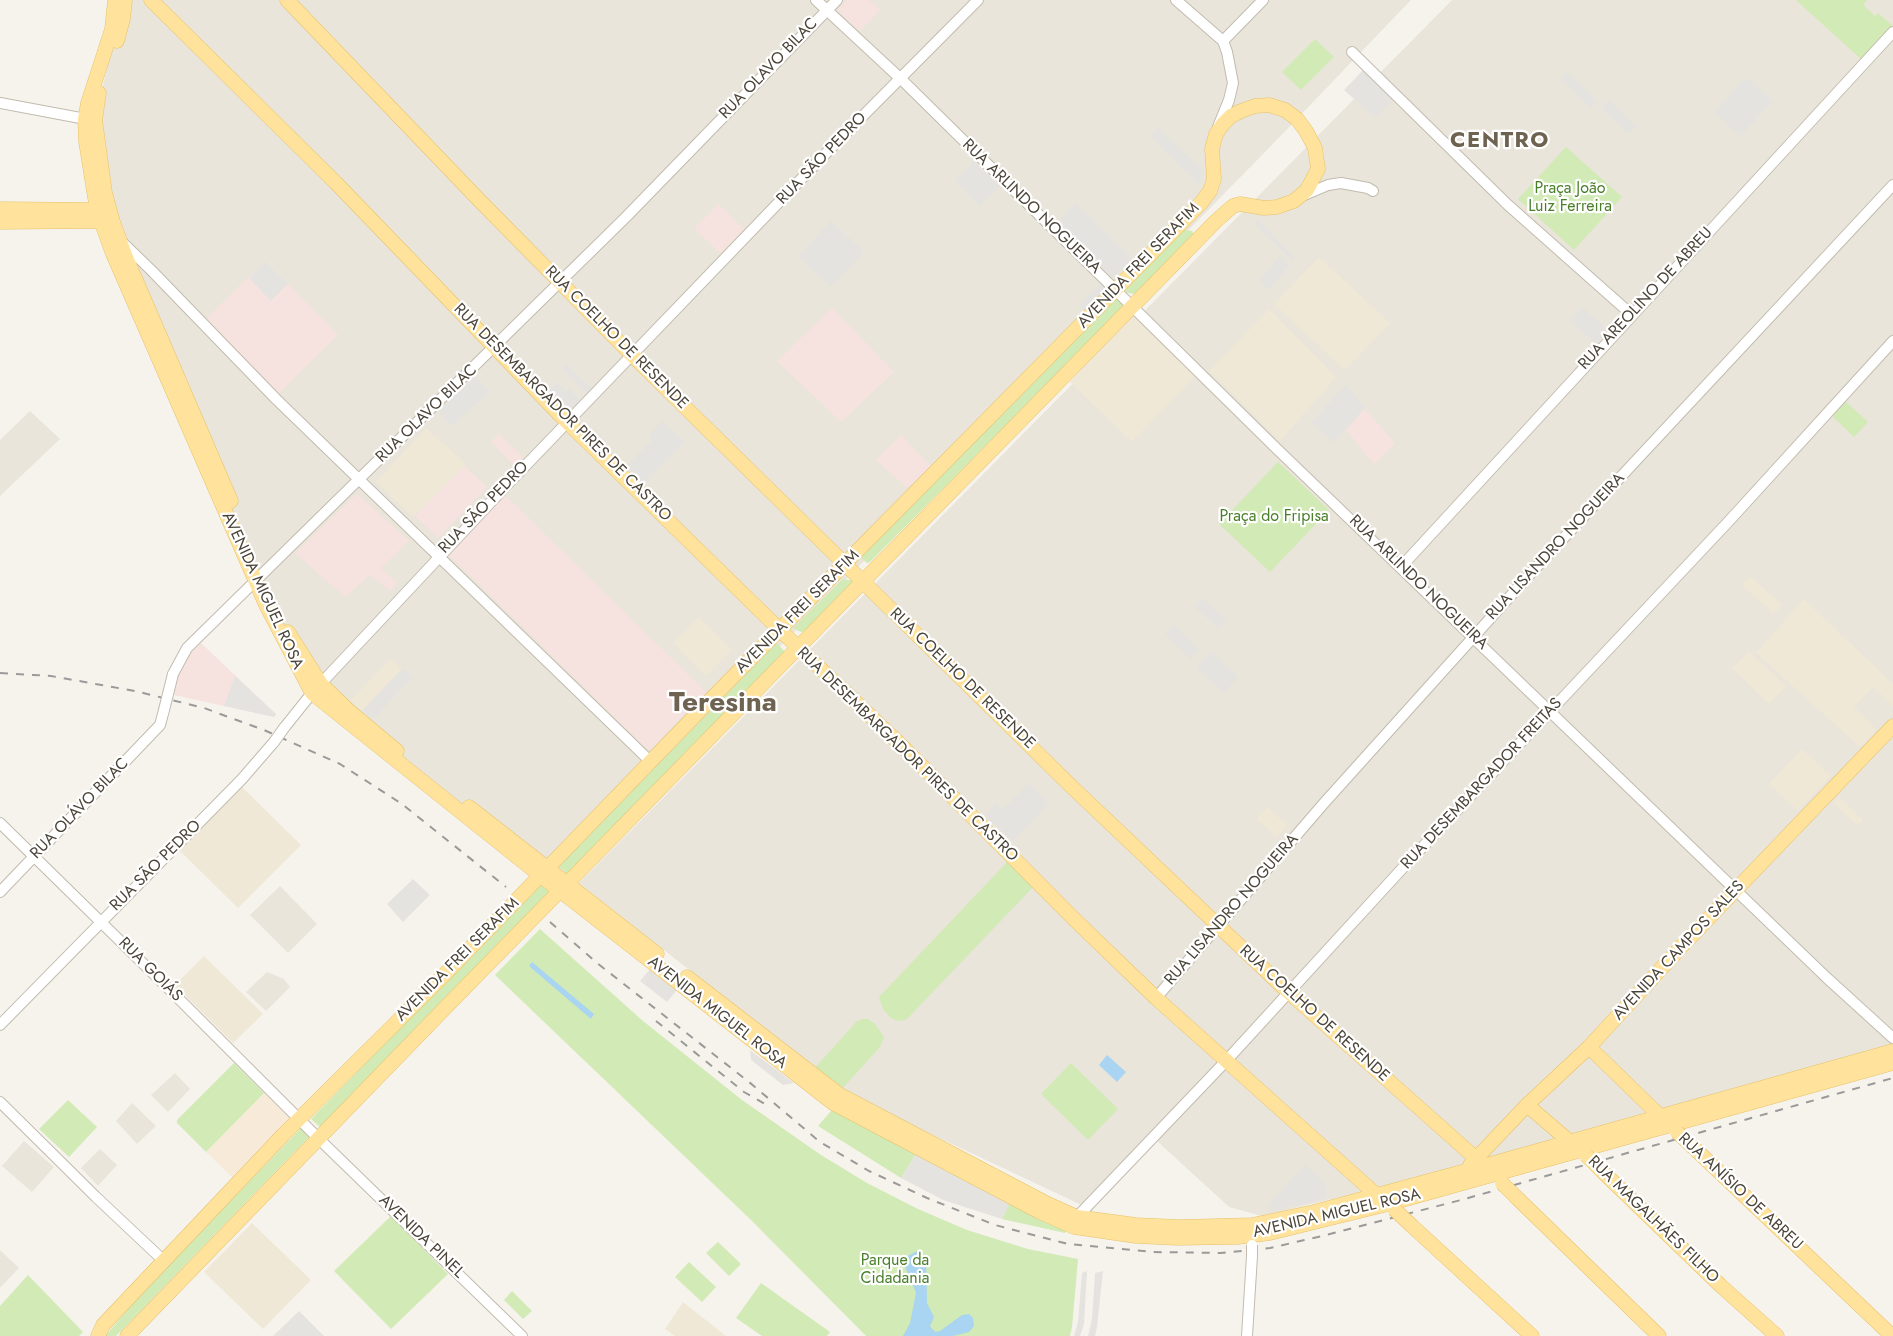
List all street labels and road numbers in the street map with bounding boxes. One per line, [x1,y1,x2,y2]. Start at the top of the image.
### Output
street label: RUA OLAVO BILAC [716,15,822,123]
street label: RUA SÃO PEDRO [773,109,871,209]
street label: RUA ARLINDO NOGUEIRA [958,136,1104,278]
street label: AVENIDA FREI SERAFIM [1074,199,1204,333]
street label: RUA AREOLINO DE ABREU [1575,224,1717,374]
street label: RUA COELHO DE RESENDE [540,262,692,414]
street label: RUA DESEMBARGADOR PIRES DE CASTRO [449,300,675,526]
street label: RUA OLAVO BILAC [373,361,481,467]
street label: RUA SÃO PEDRO [435,458,533,558]
street label: RUA LISANDRO NOGUEIRA [1483,469,1629,625]
street label: AVENIDA MIGUEL ROSA [217,509,307,673]
street label: RUA ARLINDO NOGUEIRA [1345,512,1491,654]
street label: AVENIDA FREI SERAFIM [732,546,864,678]
street label: RUA COELHO DE RESENDE [885,604,1039,754]
street label: RUA DESEMBARGADOR PIRES DE CASTRO [792,644,1022,866]
street label: RUA DESEMBARGADOR FREITAS [1397,694,1567,874]
street label: RUA OLÁVO BILAC [27,755,133,863]
street label: RUA SÃO PEDRO [107,817,205,915]
street label: RUA LISANDRO NOGUEIRA [1161,830,1303,990]
street label: AVENIDA CAMPOS SALES [1609,877,1749,1025]
street label: AVENIDA FREI SERAFIM [392,894,524,1026]
street label: RUA GOIÁS [114,934,186,1006]
street label: RUA COELHO DE RESENDE [1235,942,1393,1086]
street label: AVENIDA MIGUEL ROSA [644,953,790,1073]
street label: RUA ANÍSIO DE ABREU [1674,1129,1806,1255]
street label: RUA MAGALHÃES FILHO [1584,1152,1722,1288]
street label: AVENIDA MIGUEL ROSA [1251,1185,1423,1243]
street label: AVENIDA PINEL [374,1191,468,1283]

